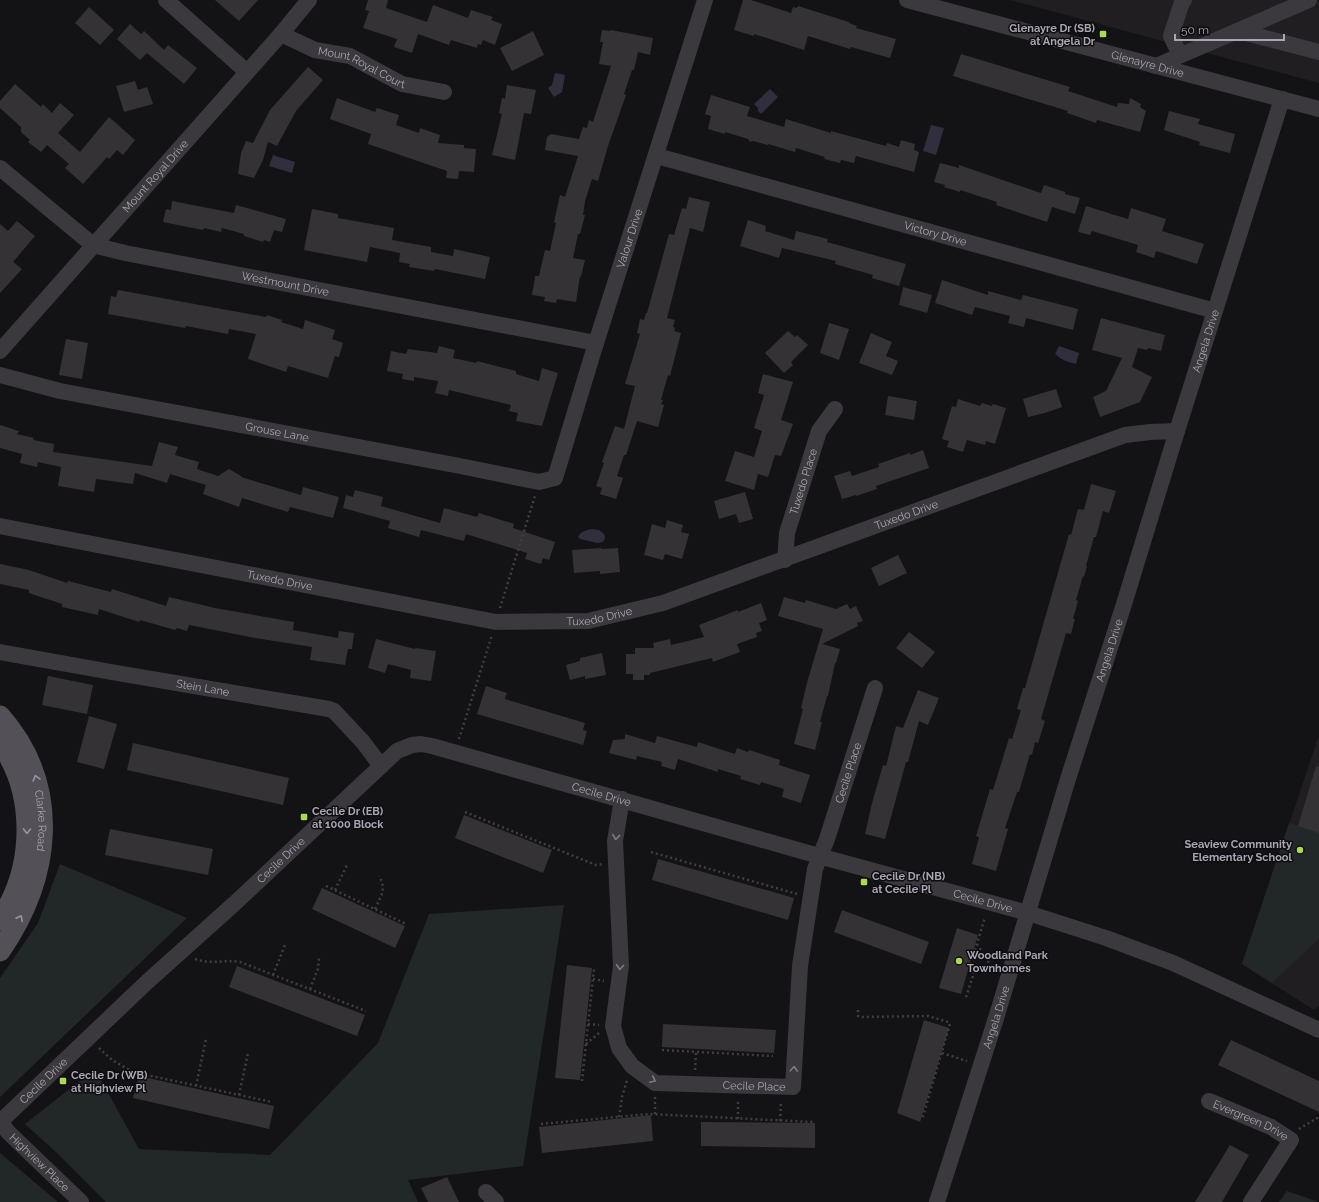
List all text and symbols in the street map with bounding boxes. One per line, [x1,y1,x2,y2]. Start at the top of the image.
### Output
scale bar [1175,16,1284,42]
place label: Glenayre Dr (SB) at Angela Dr [1009,22,1096,48]
text: 50 m [1181,23,1209,37]
marker: Glenayre Dr (SB) at Angela Dr [1098,29,1108,39]
street label: Mount Royal Court [317,44,407,91]
street label: Glenayre Drive [1110,48,1186,80]
street label: Mount Royal Drive [120,137,191,215]
street label: Valour Drive [614,207,645,270]
street label: Victory Drive [903,218,969,248]
street label: Westmount Drive [241,269,331,298]
street label: Angela Drive [1189,307,1222,374]
street label: Grouse Lane [244,419,311,444]
street label: Tuxedo Place [787,446,820,516]
street label: Tuxedo Drive [873,497,940,532]
street label: Tuxedo Drive [246,567,314,593]
street label: Tuxedo Drive [566,604,634,628]
street label: Angela Drive [1093,617,1125,683]
street label: Stein Lane [175,677,231,699]
street label: Cecile Place [832,740,864,805]
one-way arrow [32,775,41,782]
street label: Cecile Drive [570,780,633,809]
street label: Clarke Road [32,789,49,852]
place label: Cecile Dr (EB) at 1000 Block [312,805,384,831]
marker: Cecile Dr (EB) at 1000 Block [299,812,309,822]
one-way arrow [22,828,31,834]
street label: Cecile Drive [254,834,308,886]
one-way arrow [612,834,621,841]
place label: Seaview Community Elementary School [1185,838,1293,864]
marker: Seaview Community Elementary School [1295,845,1305,855]
place label: Cecile Dr (NB) at Cecile Pl [872,870,946,896]
marker: Cecile Dr (NB) at Cecile Pl [859,877,869,887]
street label: Cecile Drive [952,886,1015,915]
one-way arrow [15,914,23,922]
place label: Woodland Park Townhomes [967,949,1049,975]
marker: Woodland Park Townhomes [954,956,964,966]
one-way arrow [616,964,625,970]
street label: Angela Drive [980,984,1012,1050]
street label: Cecile Drive [17,1054,70,1106]
one-way arrow [789,1066,798,1072]
place label: Cecile Dr (WB) at Highview Pl [71,1069,148,1095]
one-way arrow [649,1075,657,1083]
marker: Cecile Dr (WB) at Highview Pl [58,1076,68,1086]
street label: Cecile Place [722,1078,786,1093]
street label: Evergreen Drive [1211,1097,1291,1143]
street label: Highview Place [7,1131,73,1194]

